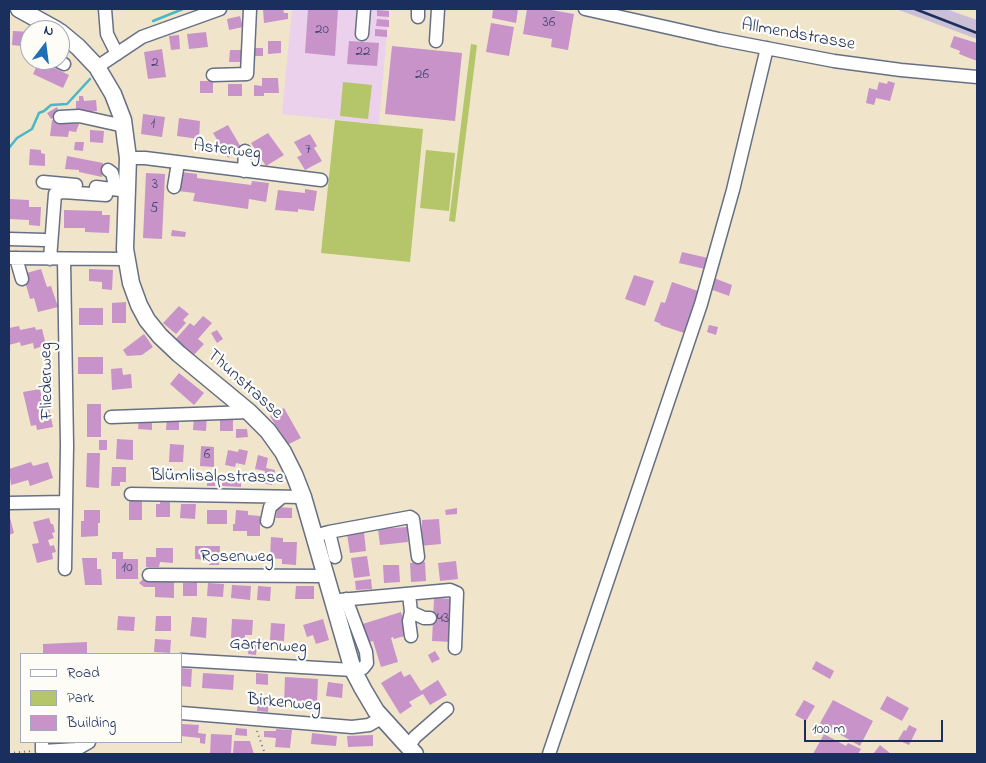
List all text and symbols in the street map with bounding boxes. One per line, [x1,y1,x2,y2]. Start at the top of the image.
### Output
house number: 36 [543,15,555,33]
street label: Allmendstrasse [739,15,857,57]
north arrow [20,20,70,70]
text: N [41,20,56,42]
house number: 20 [315,22,329,40]
house number: 22 [356,44,370,62]
house number: 2 [151,55,159,73]
house number: 26 [415,67,429,85]
house number: 1 [151,116,155,134]
street label: Asterweg [192,136,262,166]
house number: 7 [305,142,311,160]
house number: 3 [152,177,158,195]
house number: 5 [150,201,158,219]
street label: Fliederweg [37,342,59,420]
street label: Thunstrasse [202,345,286,425]
house number: 6 [204,447,210,465]
street label: Blümlisalpstrasse [150,466,284,490]
street label: Rosenweg [200,547,274,569]
house number: 10 [121,560,133,578]
house number: 43 [437,611,449,629]
street label: Gartenweg [229,634,307,660]
legend [20,653,182,743]
text: Road [67,662,100,684]
text: Park [67,687,94,709]
street label: Birkenweg [246,690,322,718]
scale bar [806,710,945,742]
text: Building [67,712,116,734]
text: 100 m [812,718,845,740]

